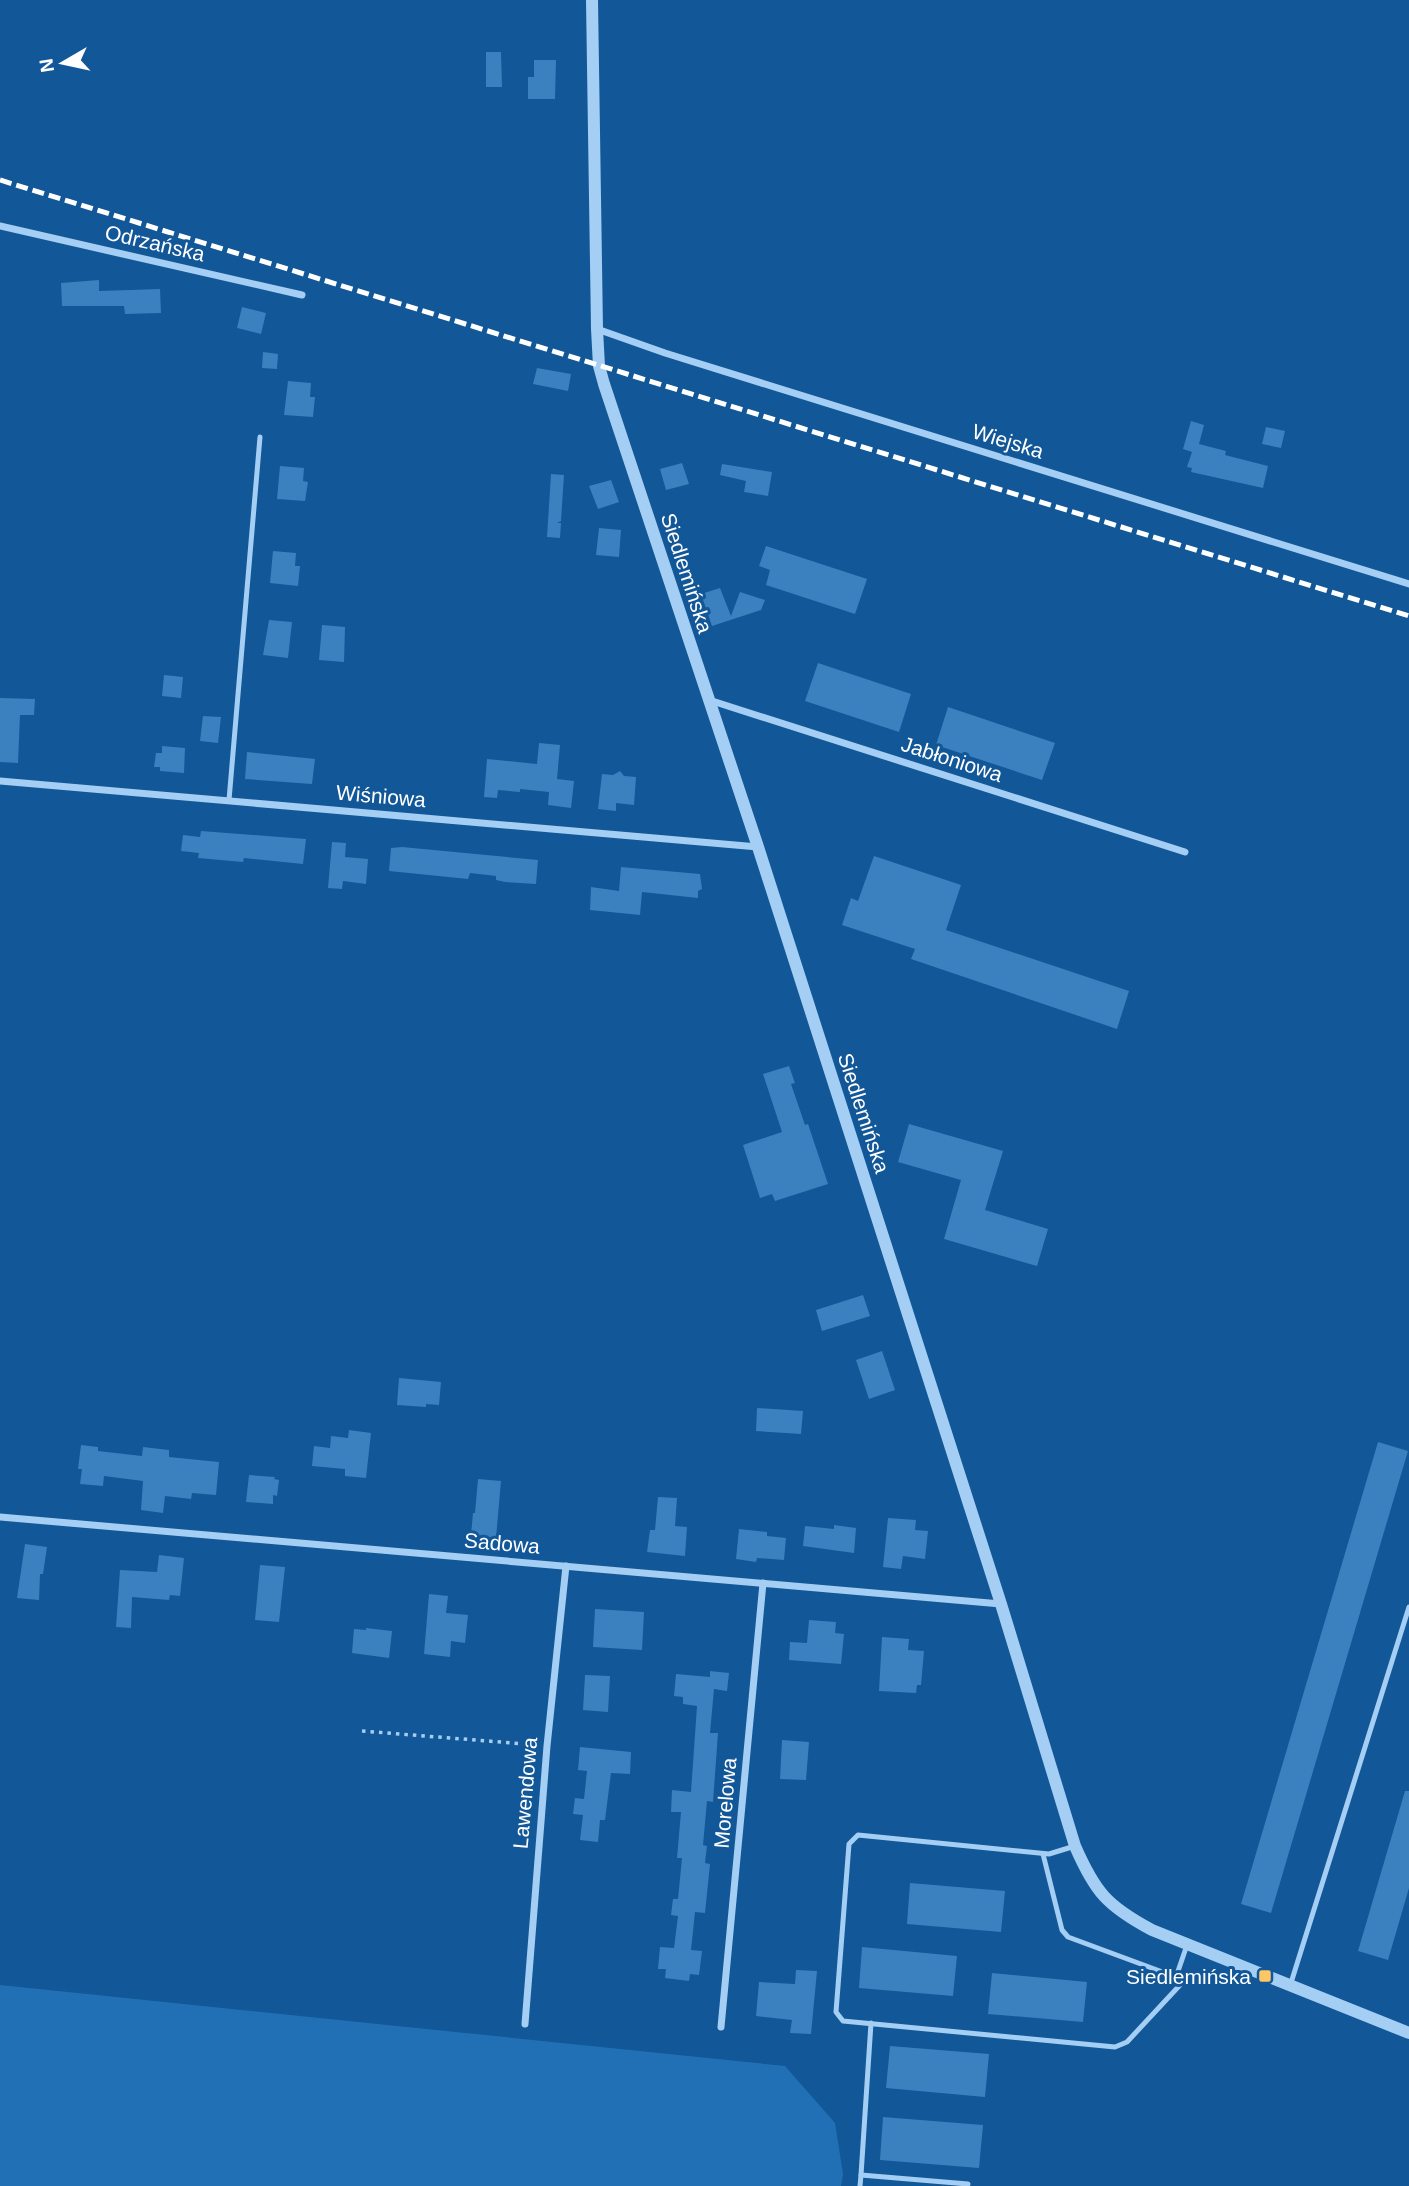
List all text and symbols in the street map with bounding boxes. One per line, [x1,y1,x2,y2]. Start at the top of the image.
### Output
north arrow [28,28,98,98]
text: N [35,57,58,74]
street label: Odrzańska [103,220,207,266]
street label: Wiejska [969,419,1047,463]
street label: Siedlemińska [657,510,717,636]
street label: Jabłoniowa [898,732,1006,786]
street label: Wiśniowa [335,781,427,811]
street label: Siedlemińska [834,1050,894,1176]
street label: Sadowa [463,1528,541,1558]
street label: Lawendowa [509,1736,541,1850]
street label: Morelowa [710,1756,740,1849]
place label: Siedlemińska [1126,1965,1251,1988]
marker: Siedlemińska [1257,1968,1273,1984]

